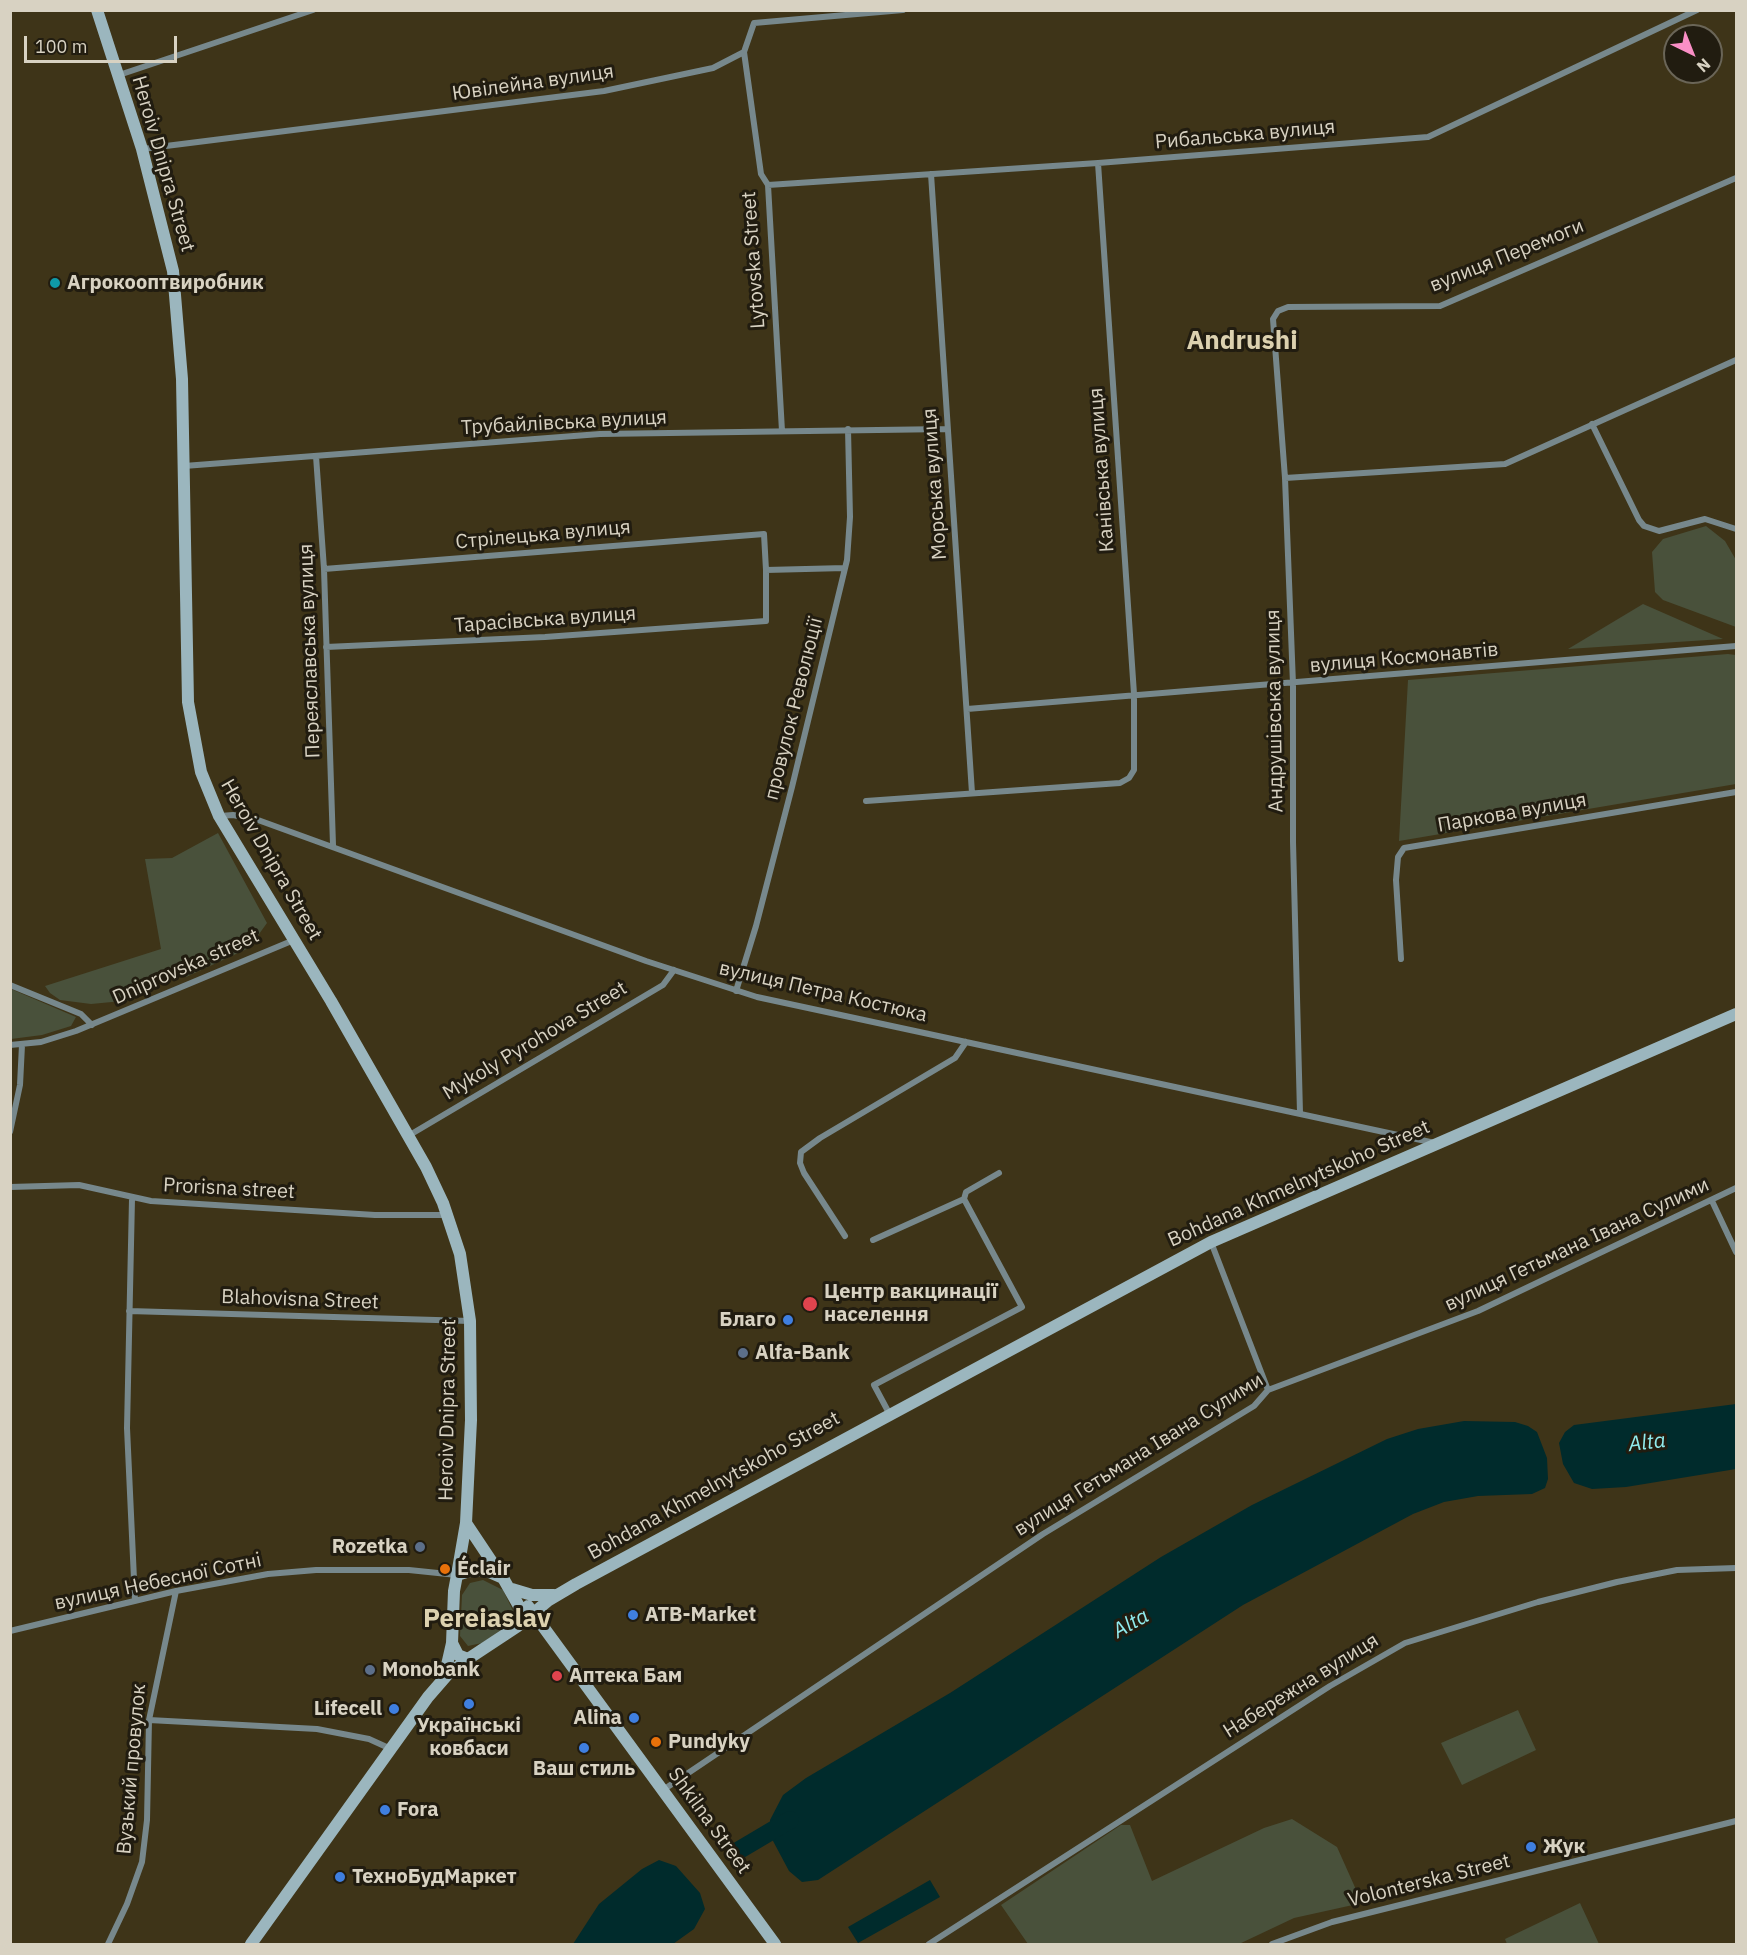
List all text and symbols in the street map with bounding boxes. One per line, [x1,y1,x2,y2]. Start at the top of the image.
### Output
scale bar [27,24,180,62]
north arrow [1663,24,1723,84]
text: 100 m [35,35,87,58]
text: N [1693,54,1715,77]
street label: Ювілейна вулиця [451,60,615,106]
street label: Heroiv Dnipra Street [126,73,200,255]
street label: Рибальська вулиця [1154,115,1336,155]
street label: Lytovska Street [737,191,771,329]
street label: вулиця Перемоги [1426,214,1588,298]
place label: Агрокооптвиробник [67,271,264,295]
marker: Агрокооптвиробник [48,276,62,290]
district label: Andrushi [1186,325,1298,357]
street label: Канівська вулиця [1084,387,1120,553]
street label: Трубайлівська вулиця [460,406,668,440]
street label: Морська вулиця [918,407,952,561]
street label: Стрілецька вулиця [454,515,632,555]
street label: Переяславська вулиця [294,543,326,759]
street label: Тарасівська вулиця [453,602,637,638]
street label: Андрушівська вулиця [1261,609,1289,813]
street label: провулок Революції [760,615,828,803]
street label: вулиця Космонавтів [1309,638,1499,678]
street label: Heroiv Dnipra Street [215,775,327,945]
street label: Паркова вулиця [1436,788,1588,838]
street label: Dniprovska street [109,924,263,1010]
street label: вулиця Петра Костюка [717,956,929,1028]
street label: Mykoly Pyrohova Street [439,977,631,1105]
street label: Bohdana Khmelnytskoho Street [1164,1115,1434,1253]
street label: вулиця Гетьмана Івана Сулими [1441,1173,1713,1317]
street label: Prorisna street [162,1174,296,1204]
place label: Центр вакцинації населення [824,1280,997,1327]
street label: Blahovisna Street [221,1285,379,1315]
marker: Центр вакцинації населення [801,1295,819,1313]
place label: Благо [719,1308,776,1332]
marker: Благо [781,1313,795,1327]
street label: Heroiv Dnipra Street [434,1319,462,1501]
place label: Alfa-Bank [755,1341,849,1365]
marker: Alfa-Bank [736,1346,750,1360]
street label: вулиця Гетьмана Івана Сулими [1010,1368,1268,1542]
street label: Bohdana Khmelnytskoho Street [584,1407,844,1565]
water label: Alta [1627,1428,1667,1458]
place label: Rozetka [332,1535,408,1559]
marker: Rozetka [413,1540,427,1554]
street label: вулиця Небесної Сотні [52,1548,264,1616]
place label: Éclair [457,1557,511,1581]
marker: Éclair [438,1562,452,1576]
district label: Pereiaslav [423,1603,551,1635]
place label: ATB-Market [645,1603,756,1627]
water label: Alta [1108,1604,1154,1644]
marker: ATB-Market [626,1608,640,1622]
street label: Набережна вулиця [1219,1629,1383,1743]
place label: Monobank [382,1658,480,1682]
marker: Monobank [363,1663,377,1677]
place label: Аптека Бам [569,1664,682,1688]
marker: Аптека Бам [550,1669,564,1683]
street label: Вузький провулок [113,1683,151,1855]
place label: Lifecell [314,1697,382,1721]
marker: Українські ковбаси [462,1697,476,1711]
marker: Lifecell [387,1702,401,1716]
place label: Alina [573,1706,622,1730]
marker: Alina [627,1711,641,1725]
place label: Українські ковбаси [417,1714,521,1761]
place label: Pundyky [668,1730,750,1754]
marker: Pundyky [649,1735,663,1749]
marker: Ваш стиль [577,1741,591,1755]
place label: Ваш стиль [533,1757,635,1781]
street label: Shkilna Street [662,1763,756,1879]
place label: Fora [397,1798,439,1822]
marker: Fora [378,1803,392,1817]
place label: Жук [1543,1835,1585,1859]
marker: Жук [1524,1840,1538,1854]
street label: Volonterska Street [1345,1849,1513,1913]
place label: ТехноБудМаркет [352,1865,517,1889]
marker: ТехноБудМаркет [333,1870,347,1884]

